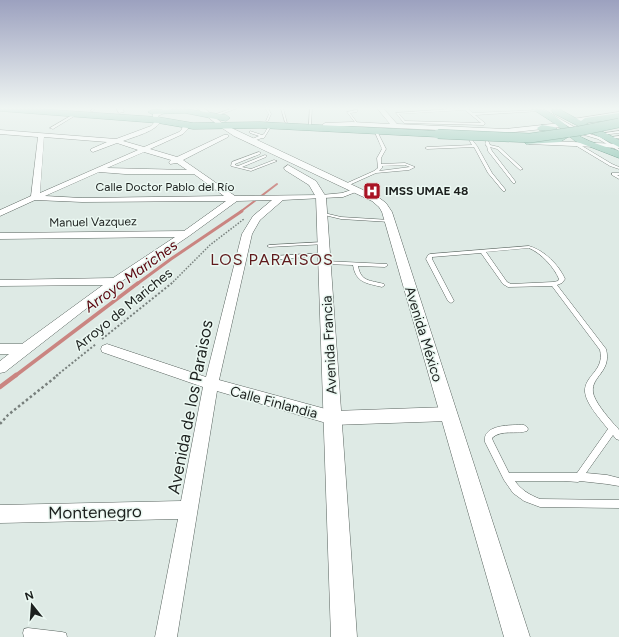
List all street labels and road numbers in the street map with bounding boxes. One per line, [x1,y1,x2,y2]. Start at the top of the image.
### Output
street label: Calle Doctor Pablo del Río [96,180,234,194]
street label: Manuel Vazquez [49,214,137,230]
street label: Arroyo de Mariches [71,265,176,354]
street label: Avenida México [401,284,446,384]
street label: Avenida Francia [318,295,341,395]
street label: Avenida de los Paraisos [163,318,217,496]
street label: Calle Finlandia [228,383,319,422]
street label: Montenegro [48,501,142,523]

